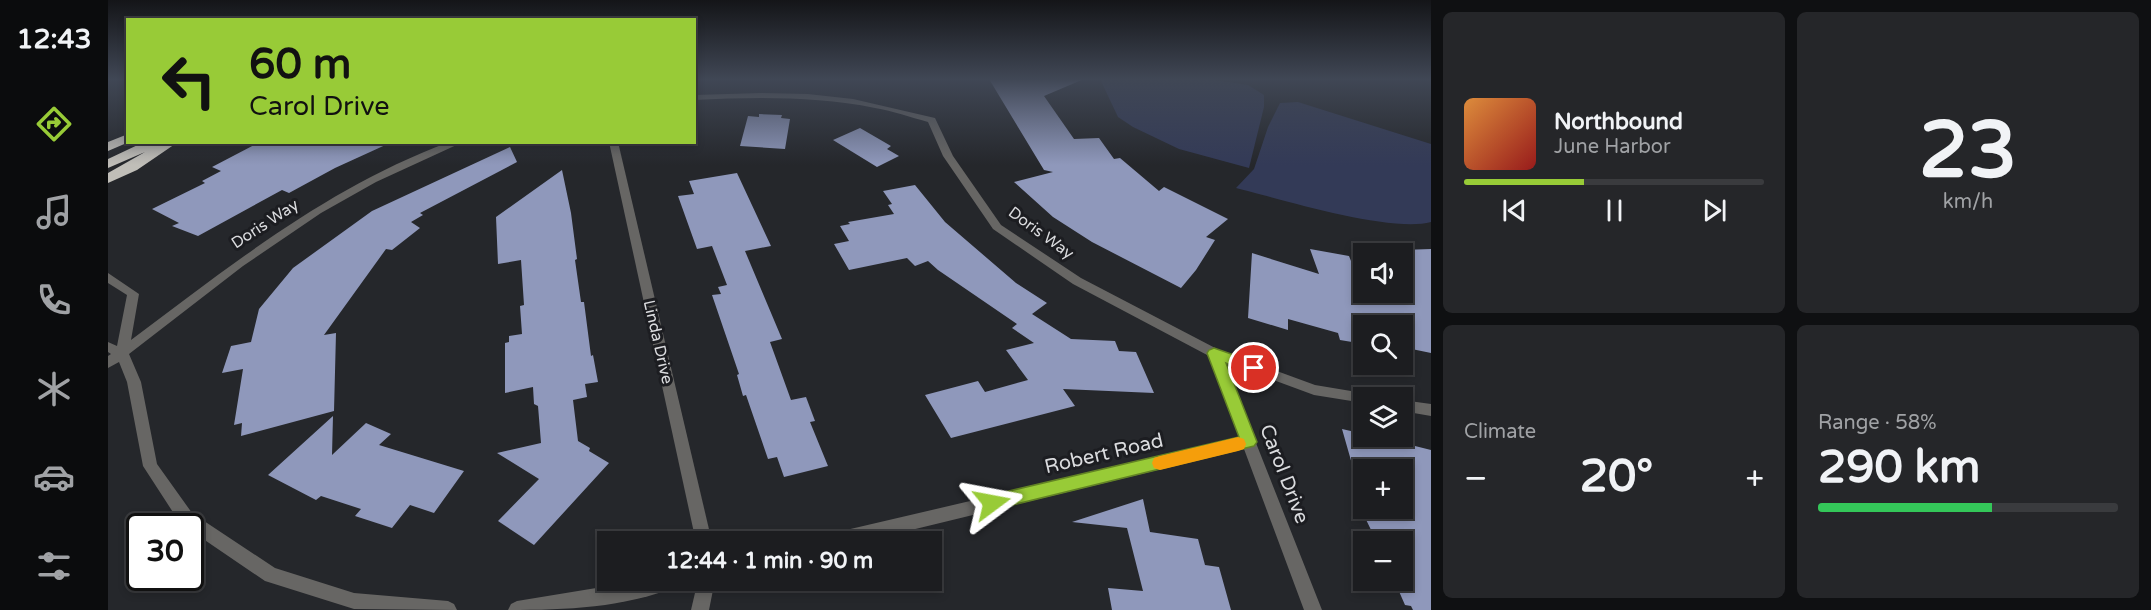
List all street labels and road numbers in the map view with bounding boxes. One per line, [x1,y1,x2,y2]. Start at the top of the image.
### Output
street label: Doris Way [228,195,303,253]
street label: Doris Way [1004,202,1078,264]
street label: Linda Drive [639,298,677,386]
street label: Carol Drive [1254,421,1314,527]
street label: Robert Road [1042,429,1166,479]

